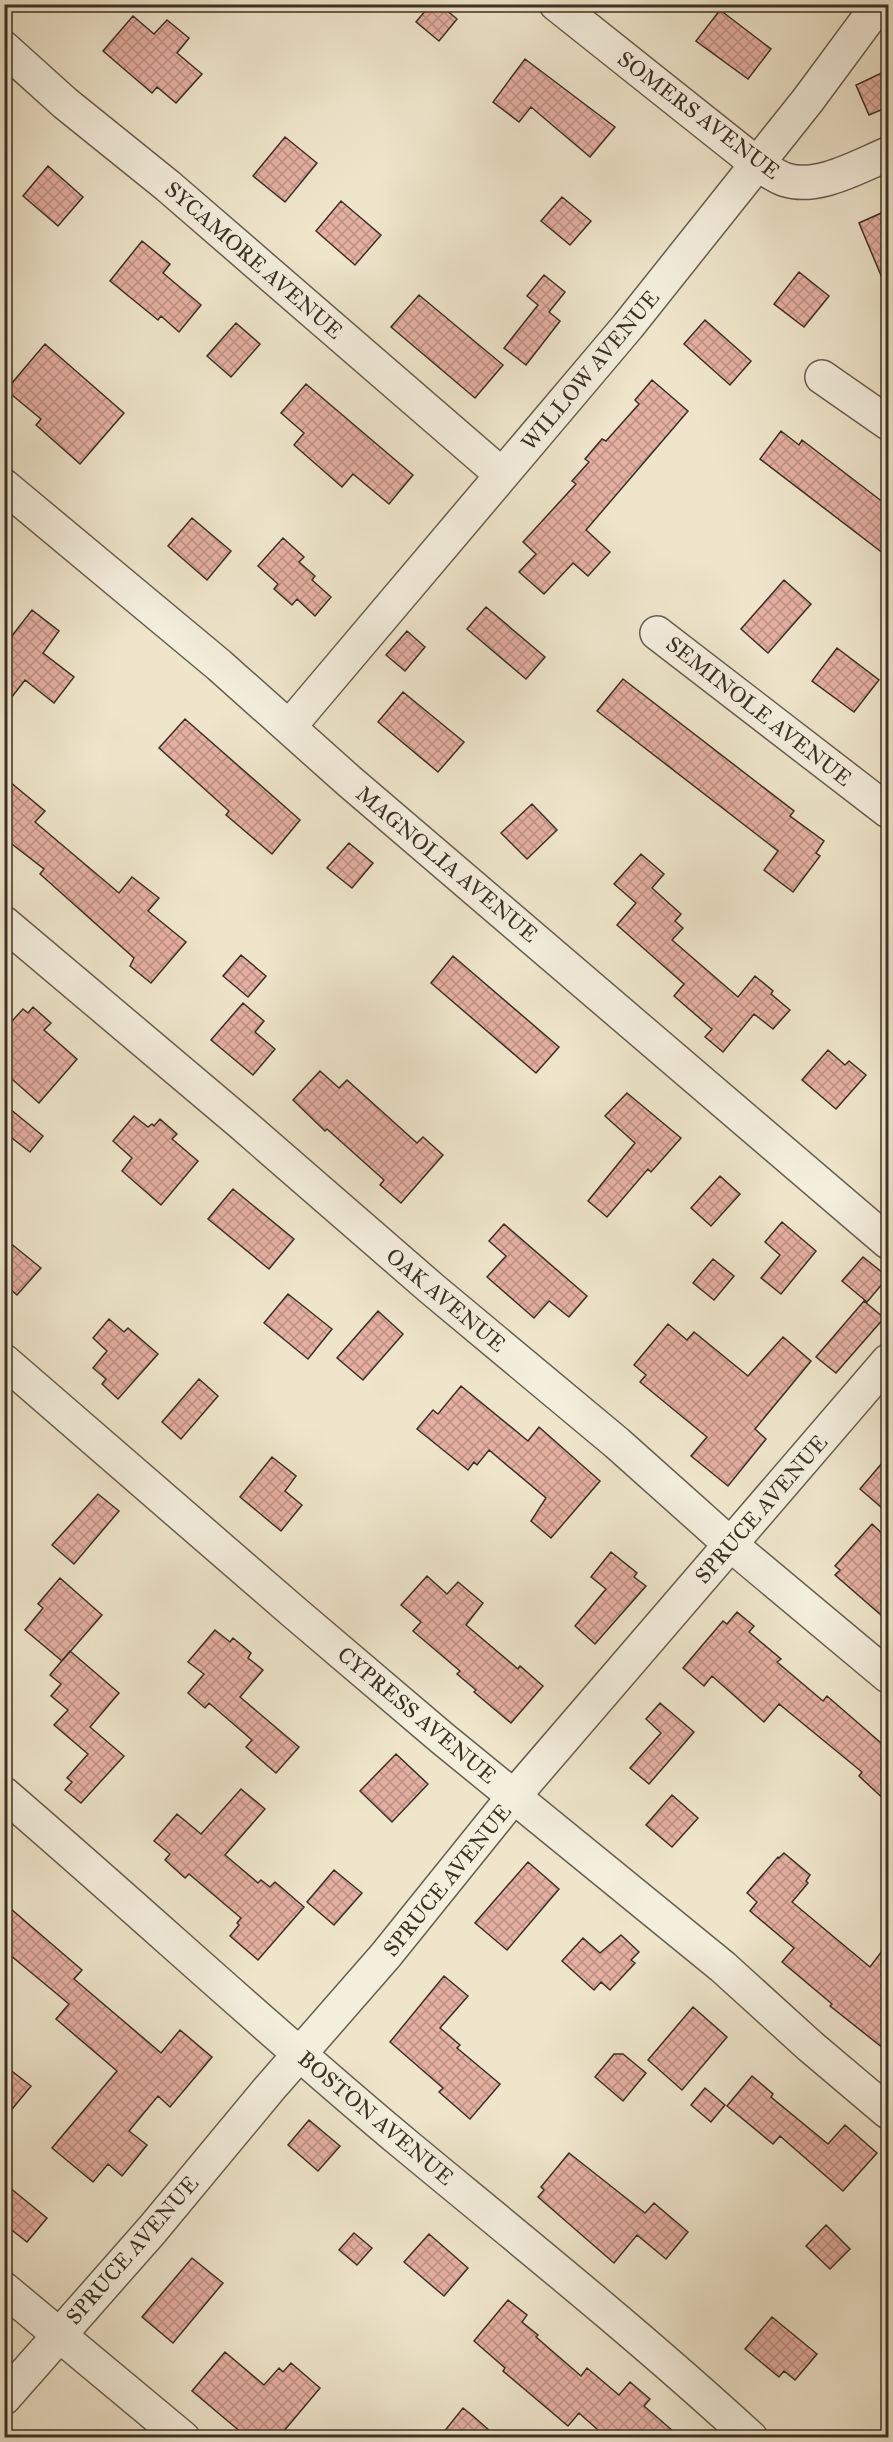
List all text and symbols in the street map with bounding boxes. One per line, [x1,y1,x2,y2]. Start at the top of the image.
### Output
street label: SOMERS AVENUE [612,45,786,185]
street label: SYCAMORE AVENUE [160,175,349,345]
street label: WILLOW AVENUE [515,284,665,456]
street label: SEMINOLE AVENUE [661,630,857,792]
street label: MAGNOLIA AVENUE [351,780,544,948]
street label: OAK AVENUE [381,1242,511,1358]
street label: SPRUCE AVENUE [689,1429,833,1589]
street label: CYPRESS AVENUE [332,1641,502,1789]
street label: SPRUCE AVENUE [377,1798,517,1962]
street label: BOSTON AVENUE [293,2045,460,2191]
street label: SPRUCE AVENUE [60,2170,204,2330]

